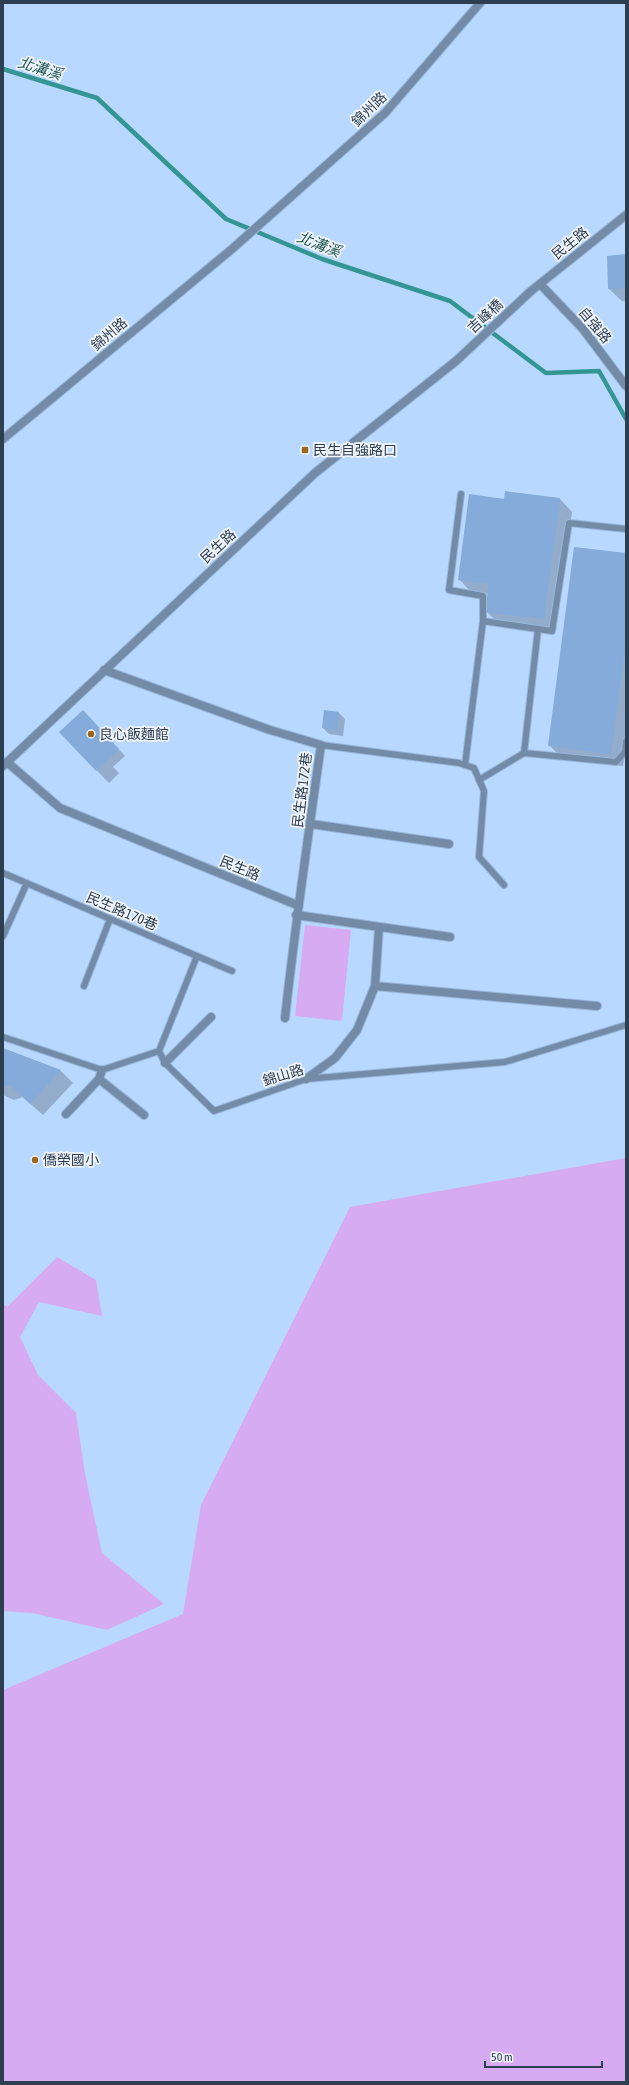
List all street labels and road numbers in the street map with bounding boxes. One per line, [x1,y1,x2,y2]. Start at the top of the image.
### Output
street label: 錦州路 [348,89,390,129]
street label: 民生路 [549,224,591,262]
street label: 吉峰橋 [464,296,506,336]
street label: 自強路 [575,304,615,346]
street label: 錦州路 [88,314,130,354]
street label: 民生路 [197,526,239,566]
street label: 民生路172巷 [289,751,315,829]
street label: 民生路 [218,853,262,883]
street label: 民生路170巷 [84,889,160,933]
street label: 錦山路 [261,1061,305,1089]

